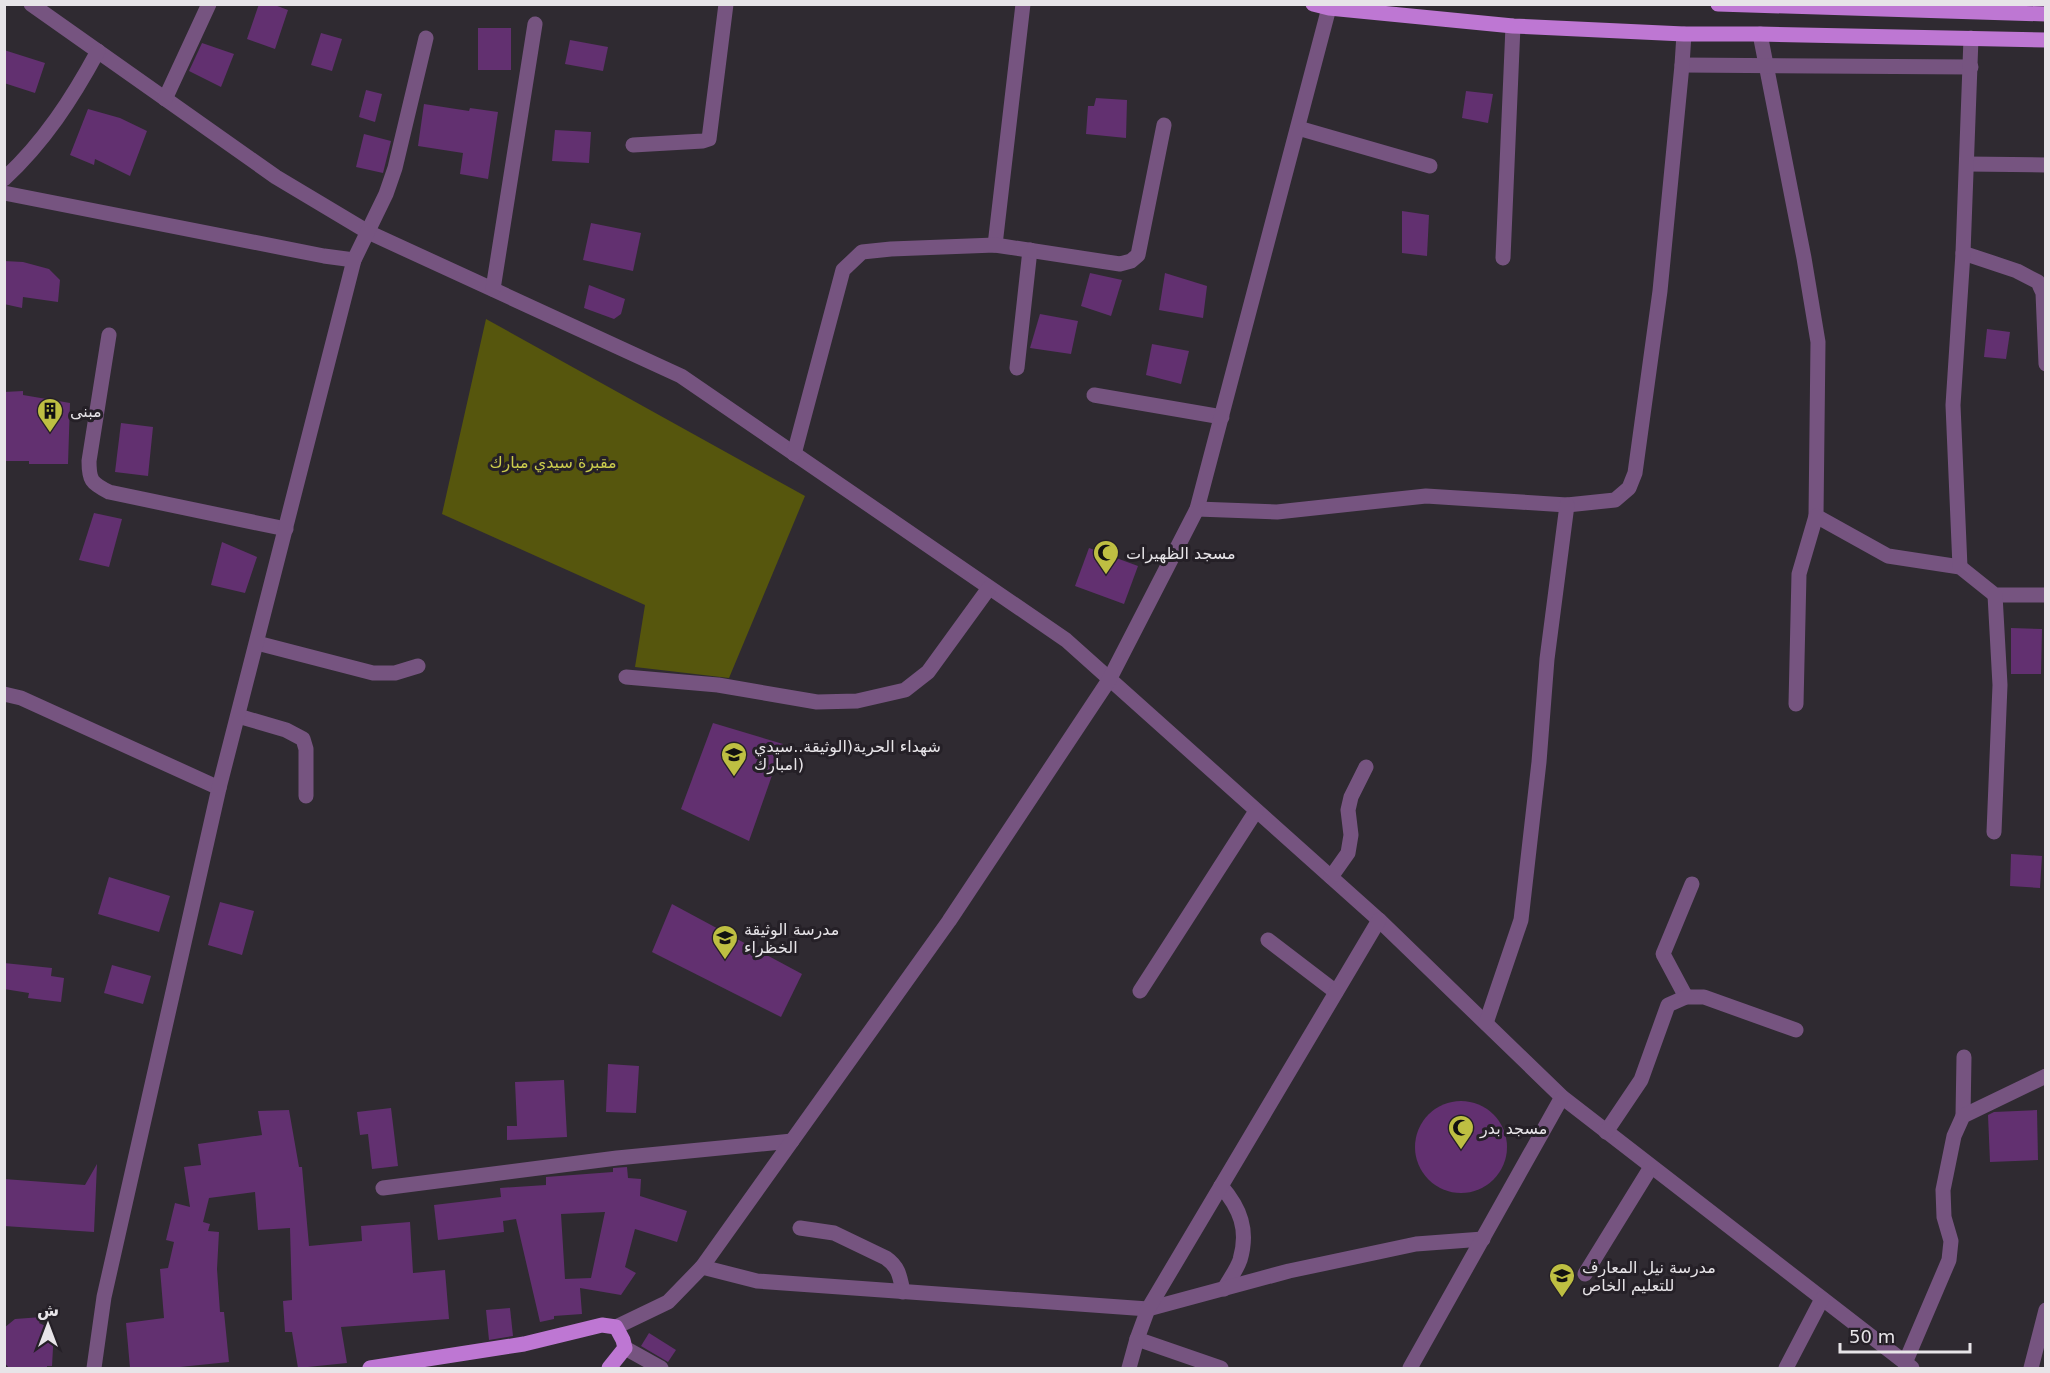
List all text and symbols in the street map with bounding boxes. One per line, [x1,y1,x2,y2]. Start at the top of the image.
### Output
building icon: مبنى [35,396,65,434]
place label: مبنى [70,402,102,421]
park label: مقبرة سيدي مبارك [489,453,617,473]
mosque icon: مسجد الظهيرات [1091,538,1121,576]
place label: مسجد الظهيرات [1126,544,1236,564]
place label: شهداء الحرية(الوثيقة..سيدي امبارك) [754,737,941,775]
school or university icon: شهداء الحرية(الوثيقة..سيدي امبارك) [719,740,749,778]
place label: مدرسة الوثيقة الخظراء [744,920,839,958]
school or university icon: مدرسة الوثيقة الخظراء [710,923,740,961]
mosque icon: مسجد بدر [1446,1113,1476,1151]
place label: مسجد بدر [1479,1119,1547,1139]
place label: مدرسة نيل المعارف للتعليم الخاص [1582,1258,1716,1296]
school or university icon: مدرسة نيل المعارف للتعليم الخاص [1547,1261,1577,1299]
north arrow [18,1295,78,1355]
text: ش [37,1301,59,1320]
scale bar [1840,1316,1970,1354]
text: 50 m [1849,1326,1895,1347]

